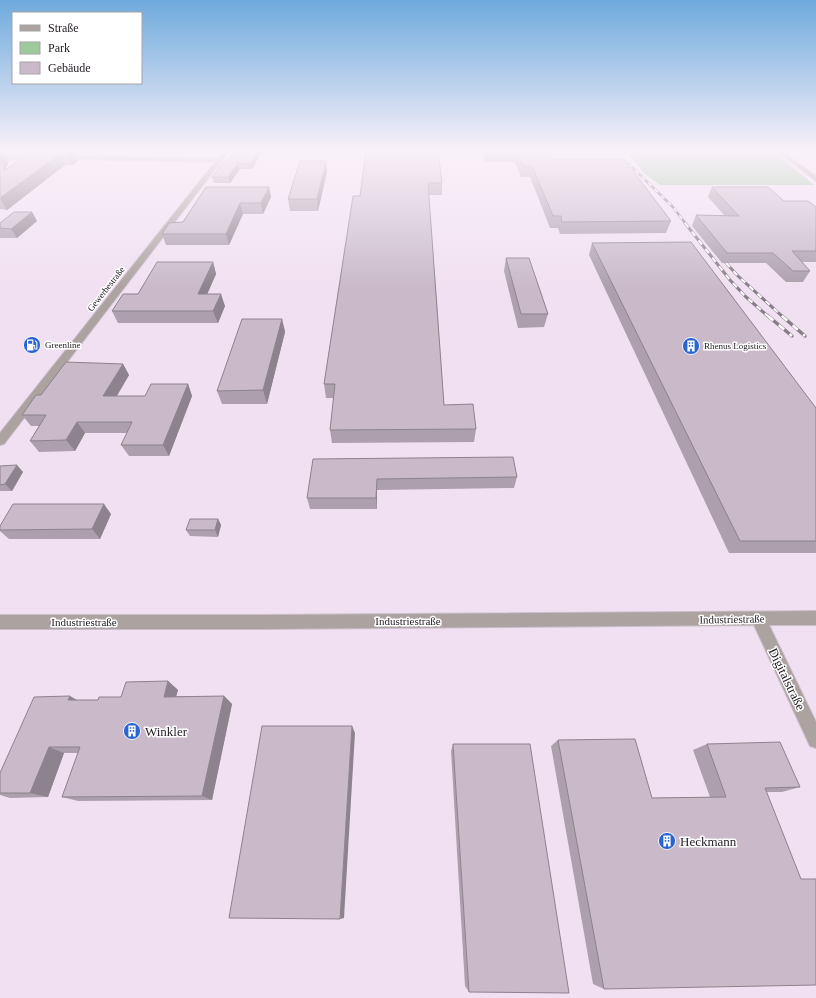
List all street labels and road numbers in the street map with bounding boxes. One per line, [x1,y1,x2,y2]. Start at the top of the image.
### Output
street label: Gewerbestraße [85,265,127,313]
street label: Industriestraße [699,612,765,626]
street label: Industriestraße [375,615,441,627]
street label: Industriestraße [51,616,117,628]
street label: Digitalstraße [766,646,809,713]

